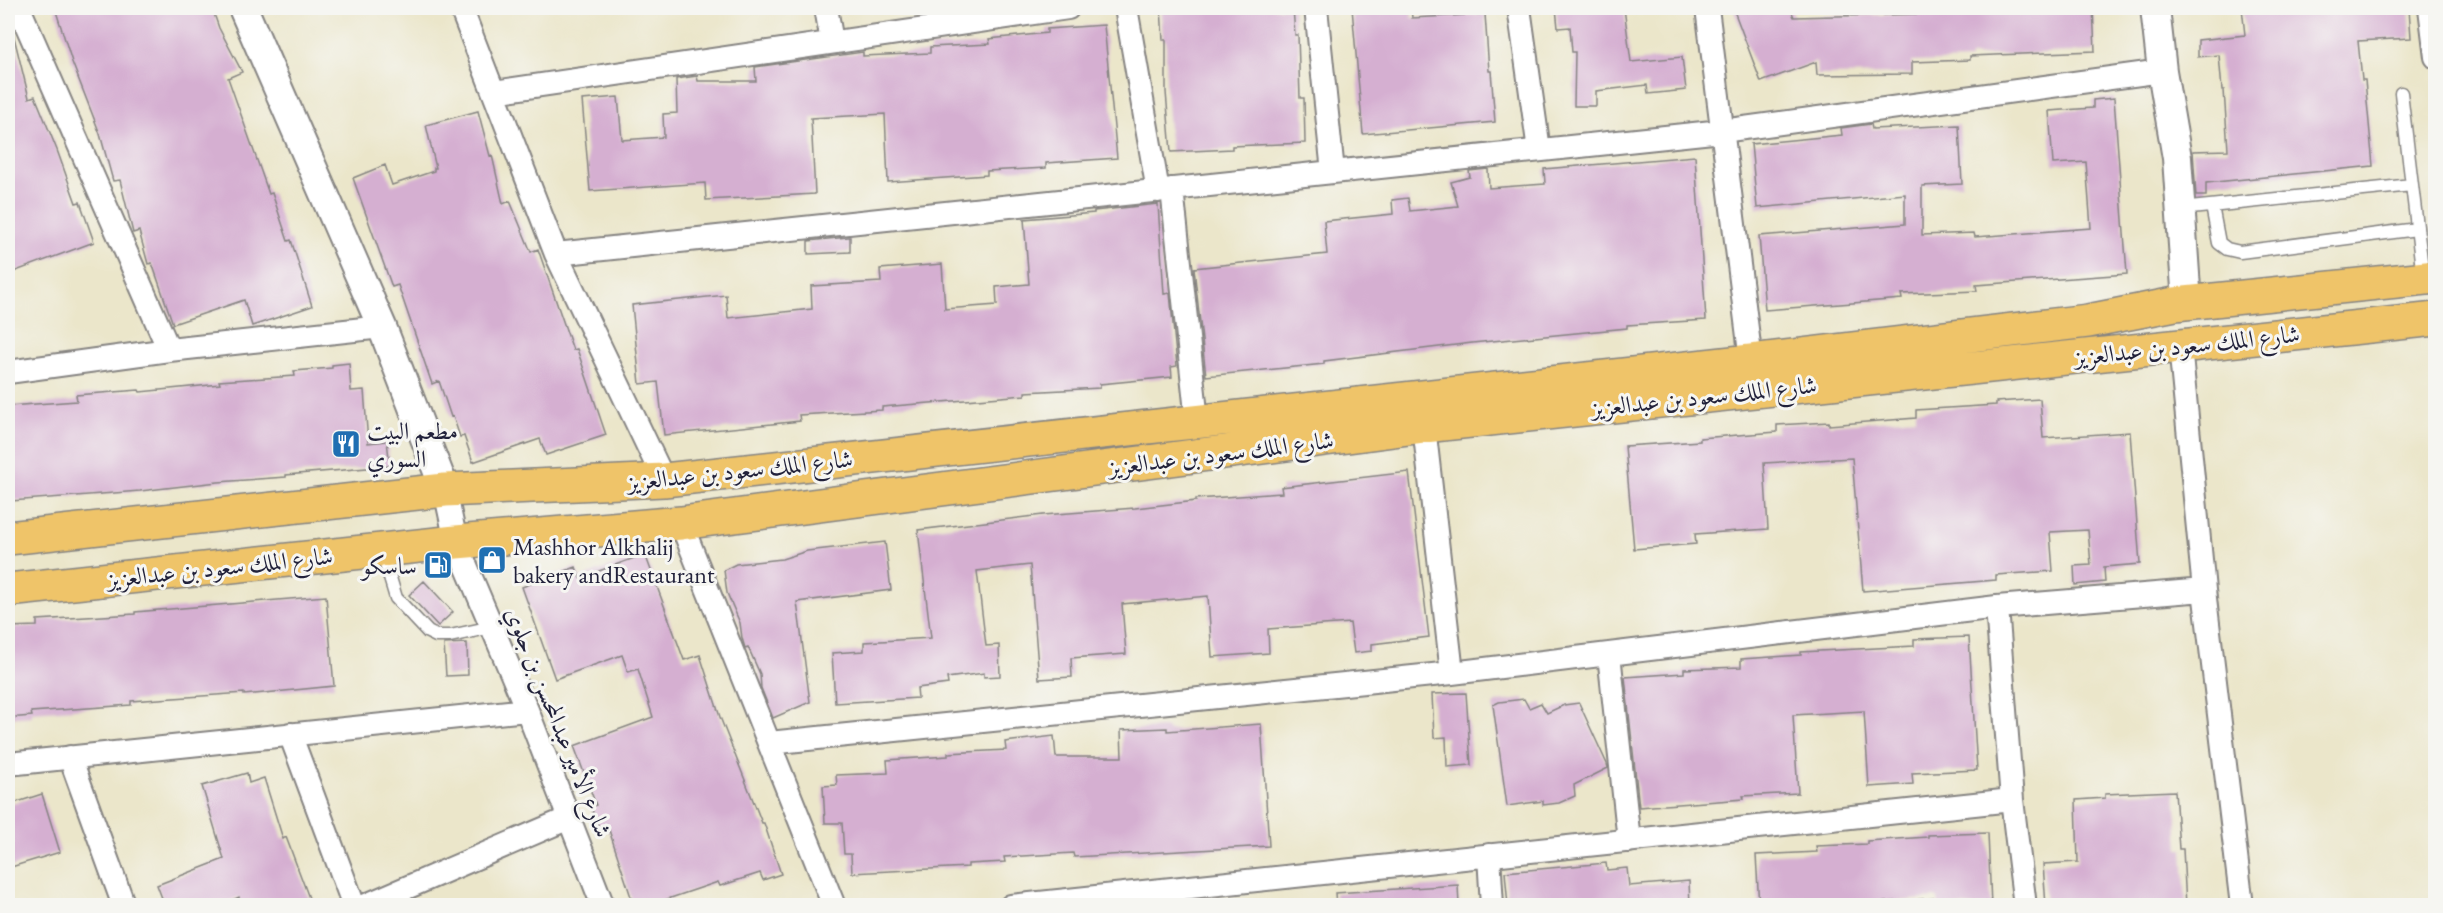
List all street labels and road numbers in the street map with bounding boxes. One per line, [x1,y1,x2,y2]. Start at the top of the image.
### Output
street label: شارع الملك سعود بن عبدالعزيز [2070,318,2302,378]
street label: شارع الملك سعود بن عبدالعزيز [1587,369,1819,429]
street label: شارع الملك سعود بن عبدالعزيز [1104,424,1336,488]
street label: شارع الملك سعود بن عبدالعزيز [623,443,855,503]
street label: شارع الملك سعود بن عبدالعزيز [103,540,335,600]
street label: شارع الأمير عبدالمحسن بن جلوي [494,602,619,844]

